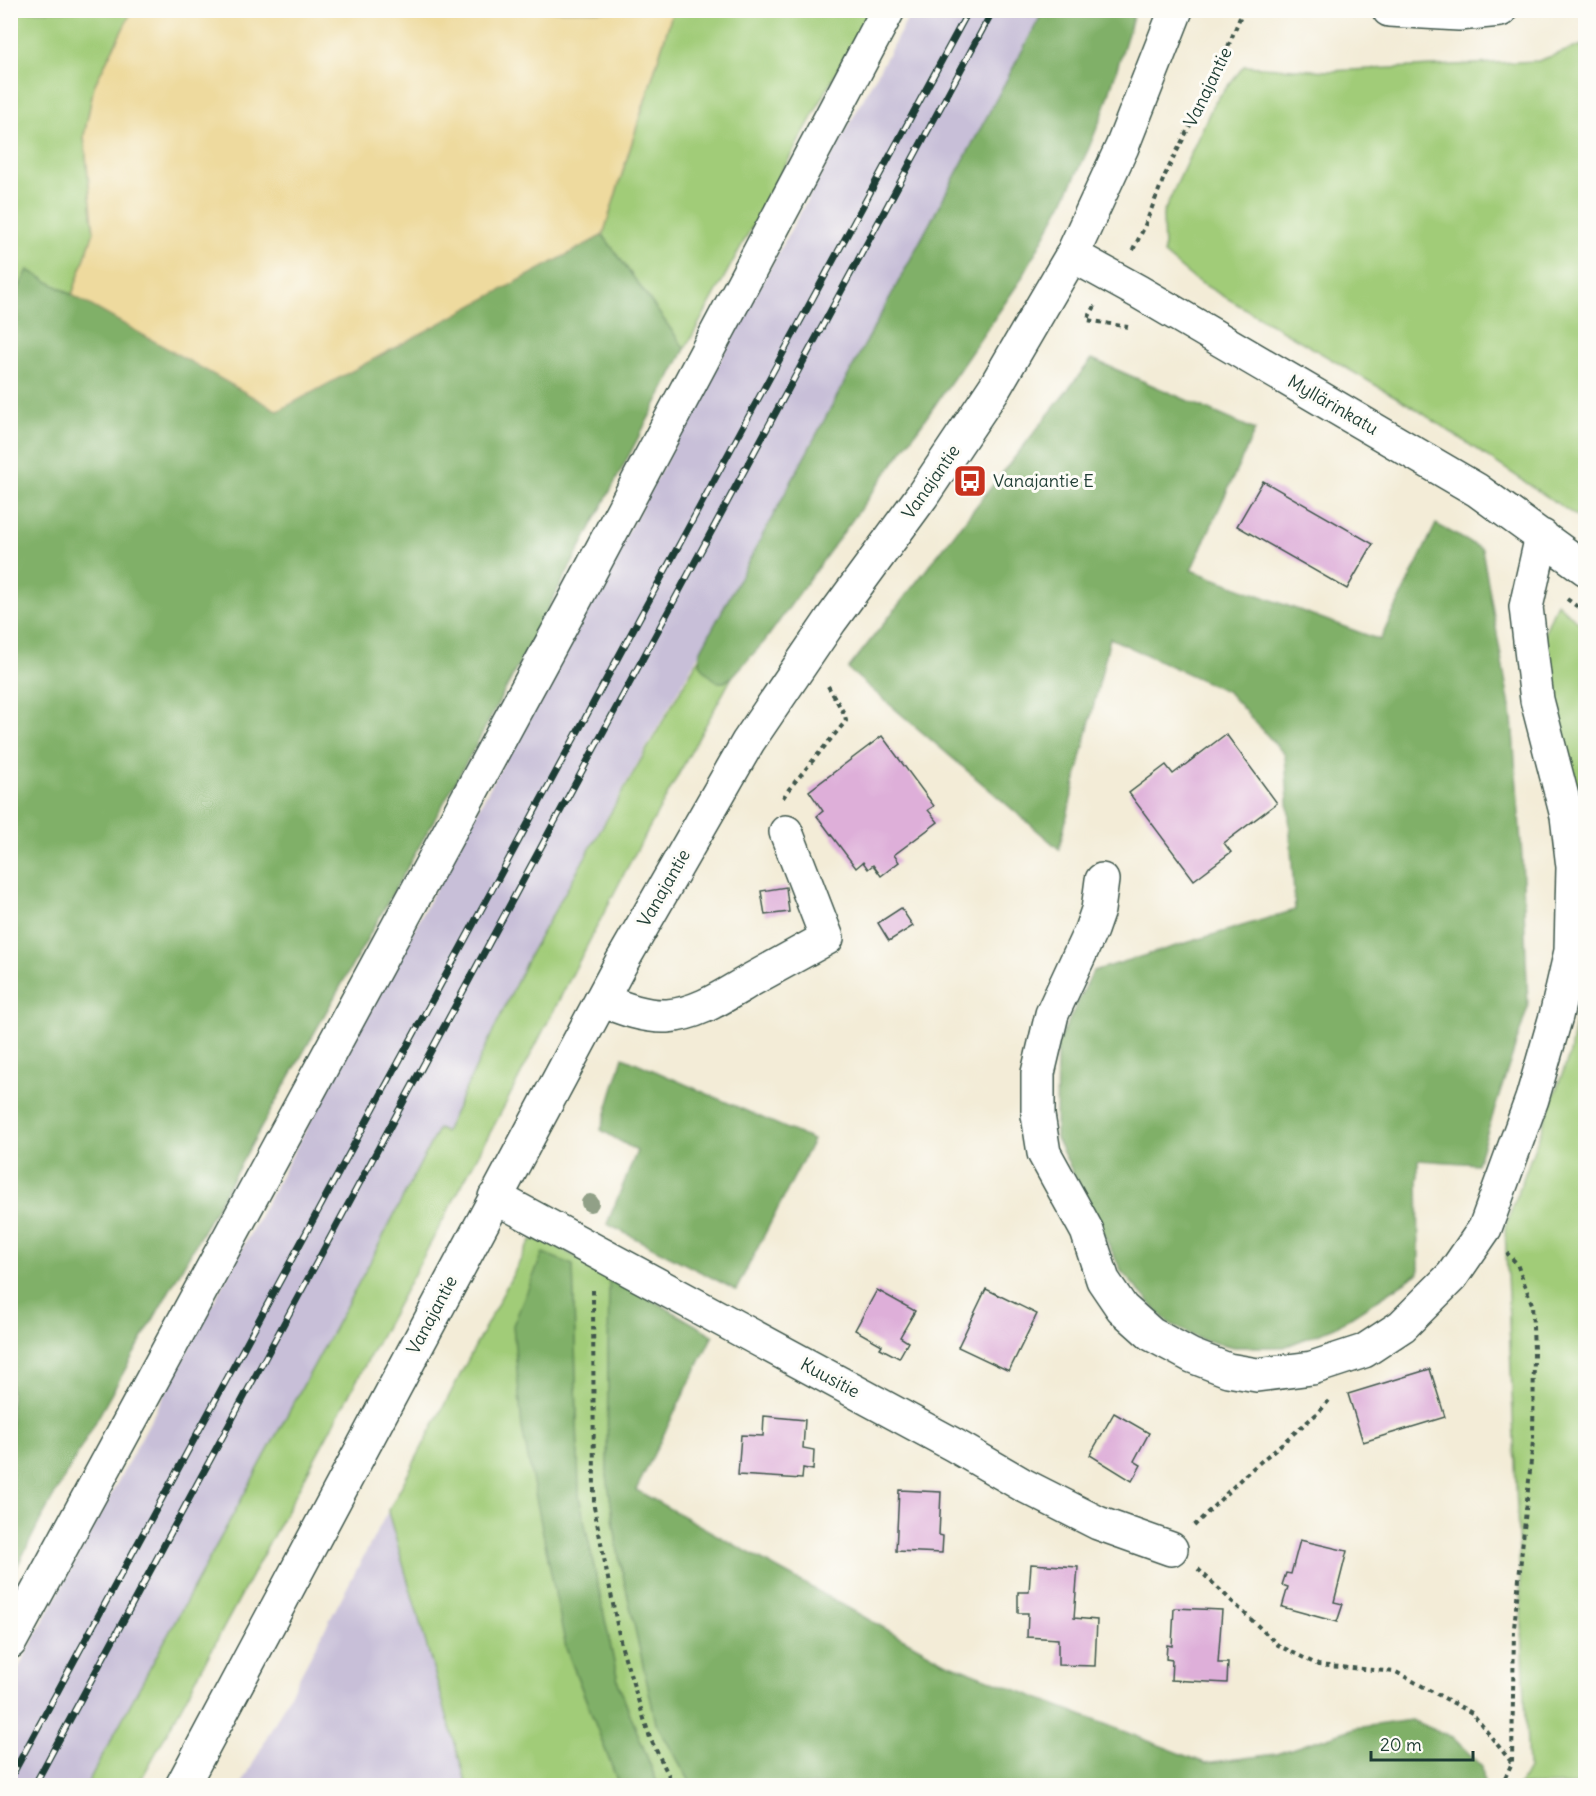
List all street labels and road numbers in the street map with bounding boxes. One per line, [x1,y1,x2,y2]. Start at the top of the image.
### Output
street label: Vanajantie [1178,43,1237,130]
street label: Myllärinkatu [1284,369,1383,440]
street label: Vanajantie [897,440,965,523]
street label: Vanajantie [632,845,695,931]
street label: Vanajantie [401,1271,462,1358]
street label: Kuusitie [797,1352,864,1403]

